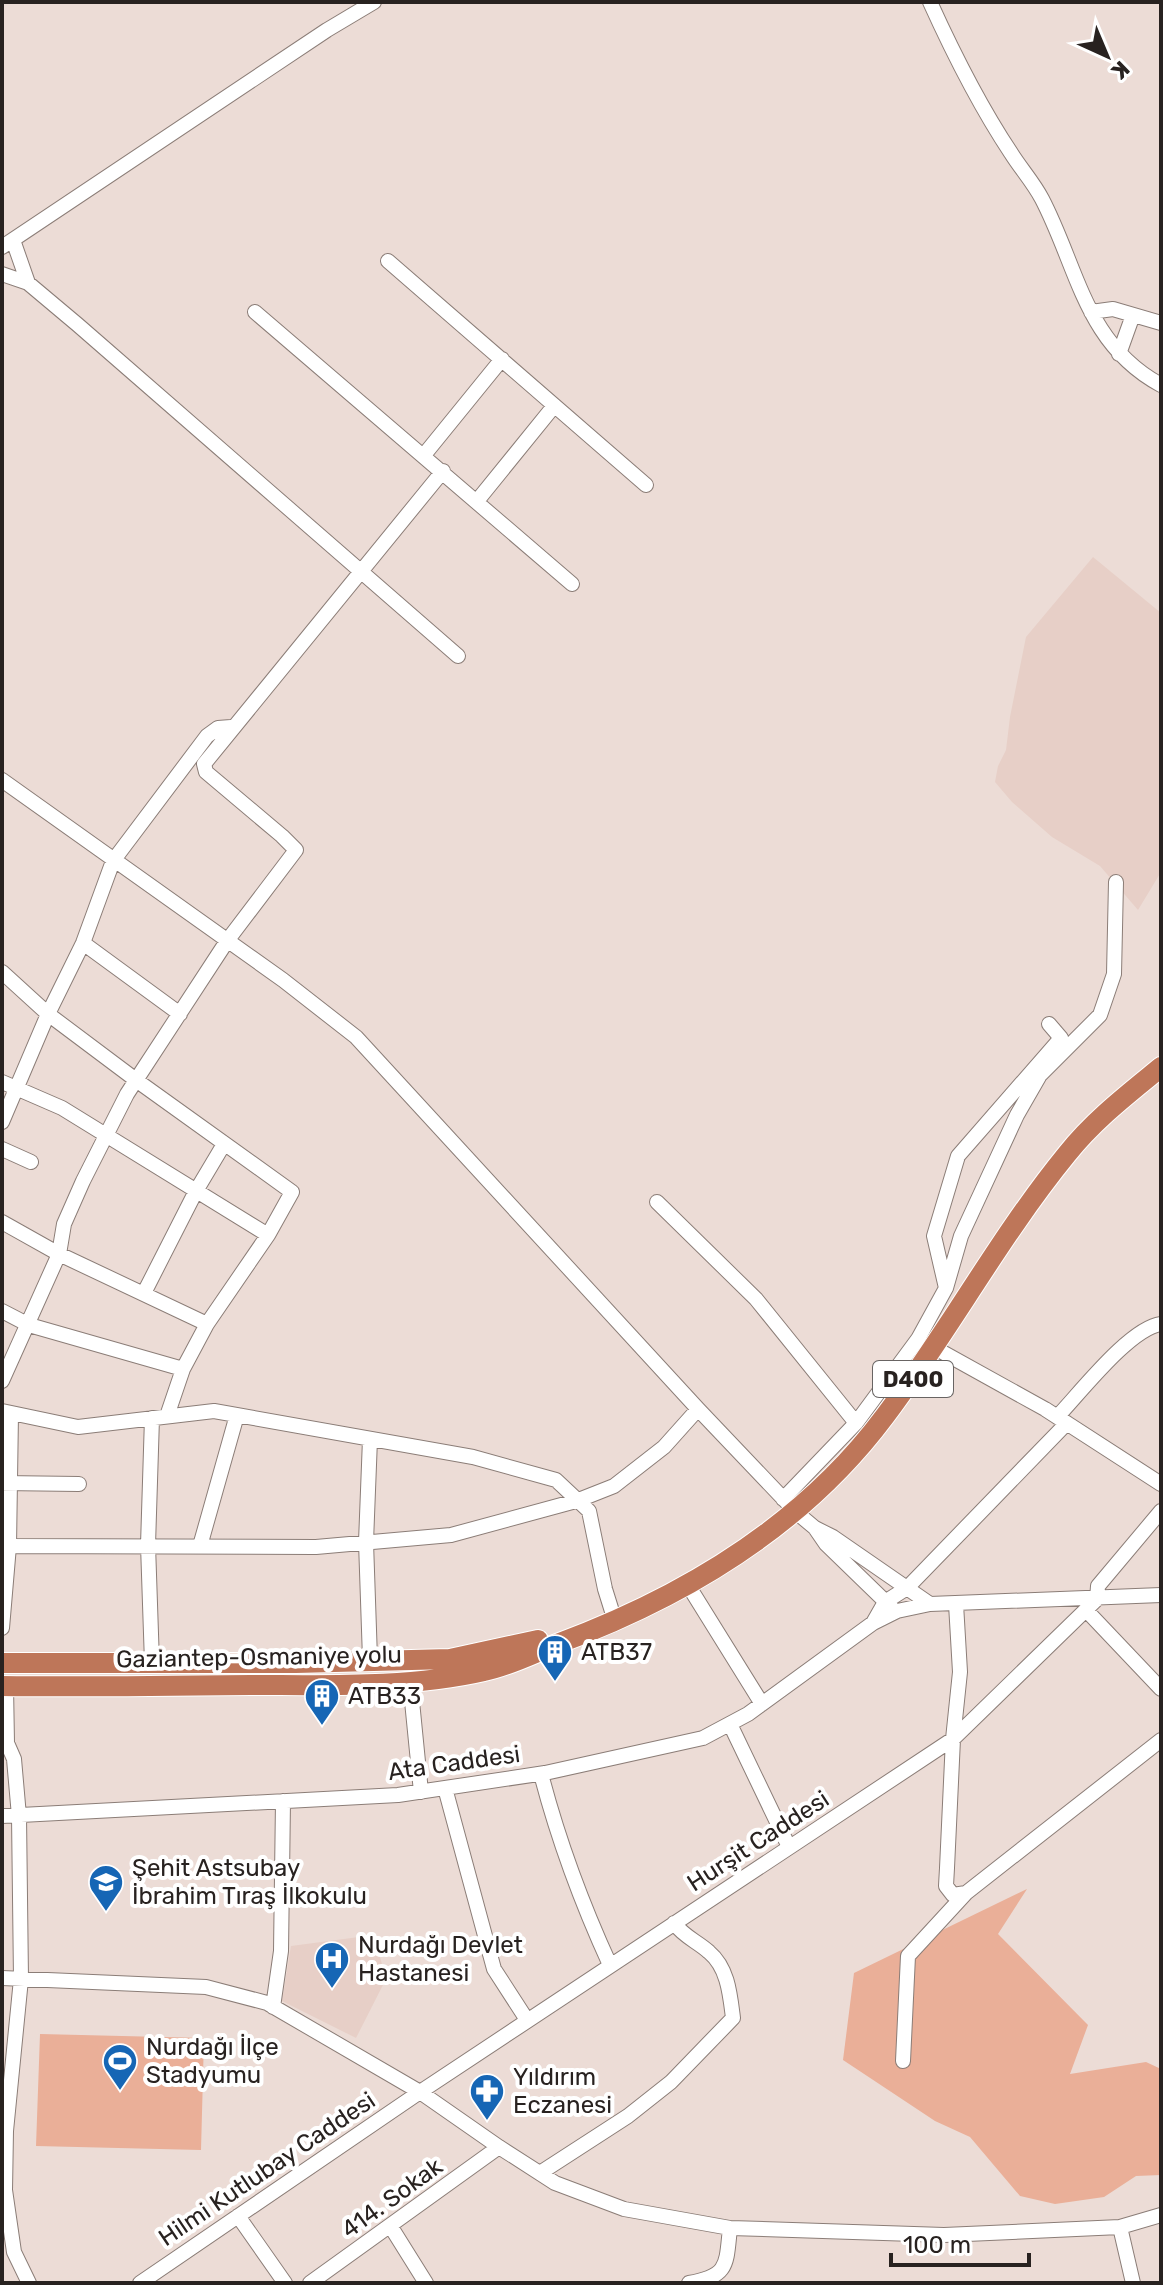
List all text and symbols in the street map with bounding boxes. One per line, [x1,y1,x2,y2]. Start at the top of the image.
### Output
north arrow [1067,16,1147,96]
text: K [1106,55,1135,85]
road number: D400 [873,1361,953,1397]
building icon: ATB37 [536,1633,574,1683]
place label: ATB37 [581,1638,652,1666]
street label: Gaziantep-Osmaniye yolu [116,1641,402,1673]
building icon: ATB33 [303,1677,341,1727]
place label: ATB33 [348,1682,421,1710]
street label: Ata Caddesi [386,1740,522,1786]
street label: Hurşit Caddesi [682,1785,834,1897]
place label: Şehit Astsubay İbrahim Tıraş İlkokulu [132,1854,367,1910]
school or university icon: Şehit Astsubay İbrahim Tıraş İlkokulu [87,1863,125,1913]
place label: Nurdağı Devlet Hastanesi [358,1931,523,1987]
hospital icon: Nurdağı Devlet Hastanesi [313,1940,351,1990]
place label: Nurdağı İlçe Stadyumu [146,2033,279,2089]
sports icon: Nurdağı İlçe Stadyumu [101,2042,139,2092]
place label: Yıldırım Eczanesi [513,2063,612,2119]
pharmacy icon: Yıldırım Eczanesi [468,2072,506,2122]
street label: Hilmi Kutlubay Caddesi [154,2086,380,2252]
street label: 414. Sokak [336,2152,448,2244]
scale bar [891,2217,1029,2267]
text: 100 m [903,2231,971,2259]

